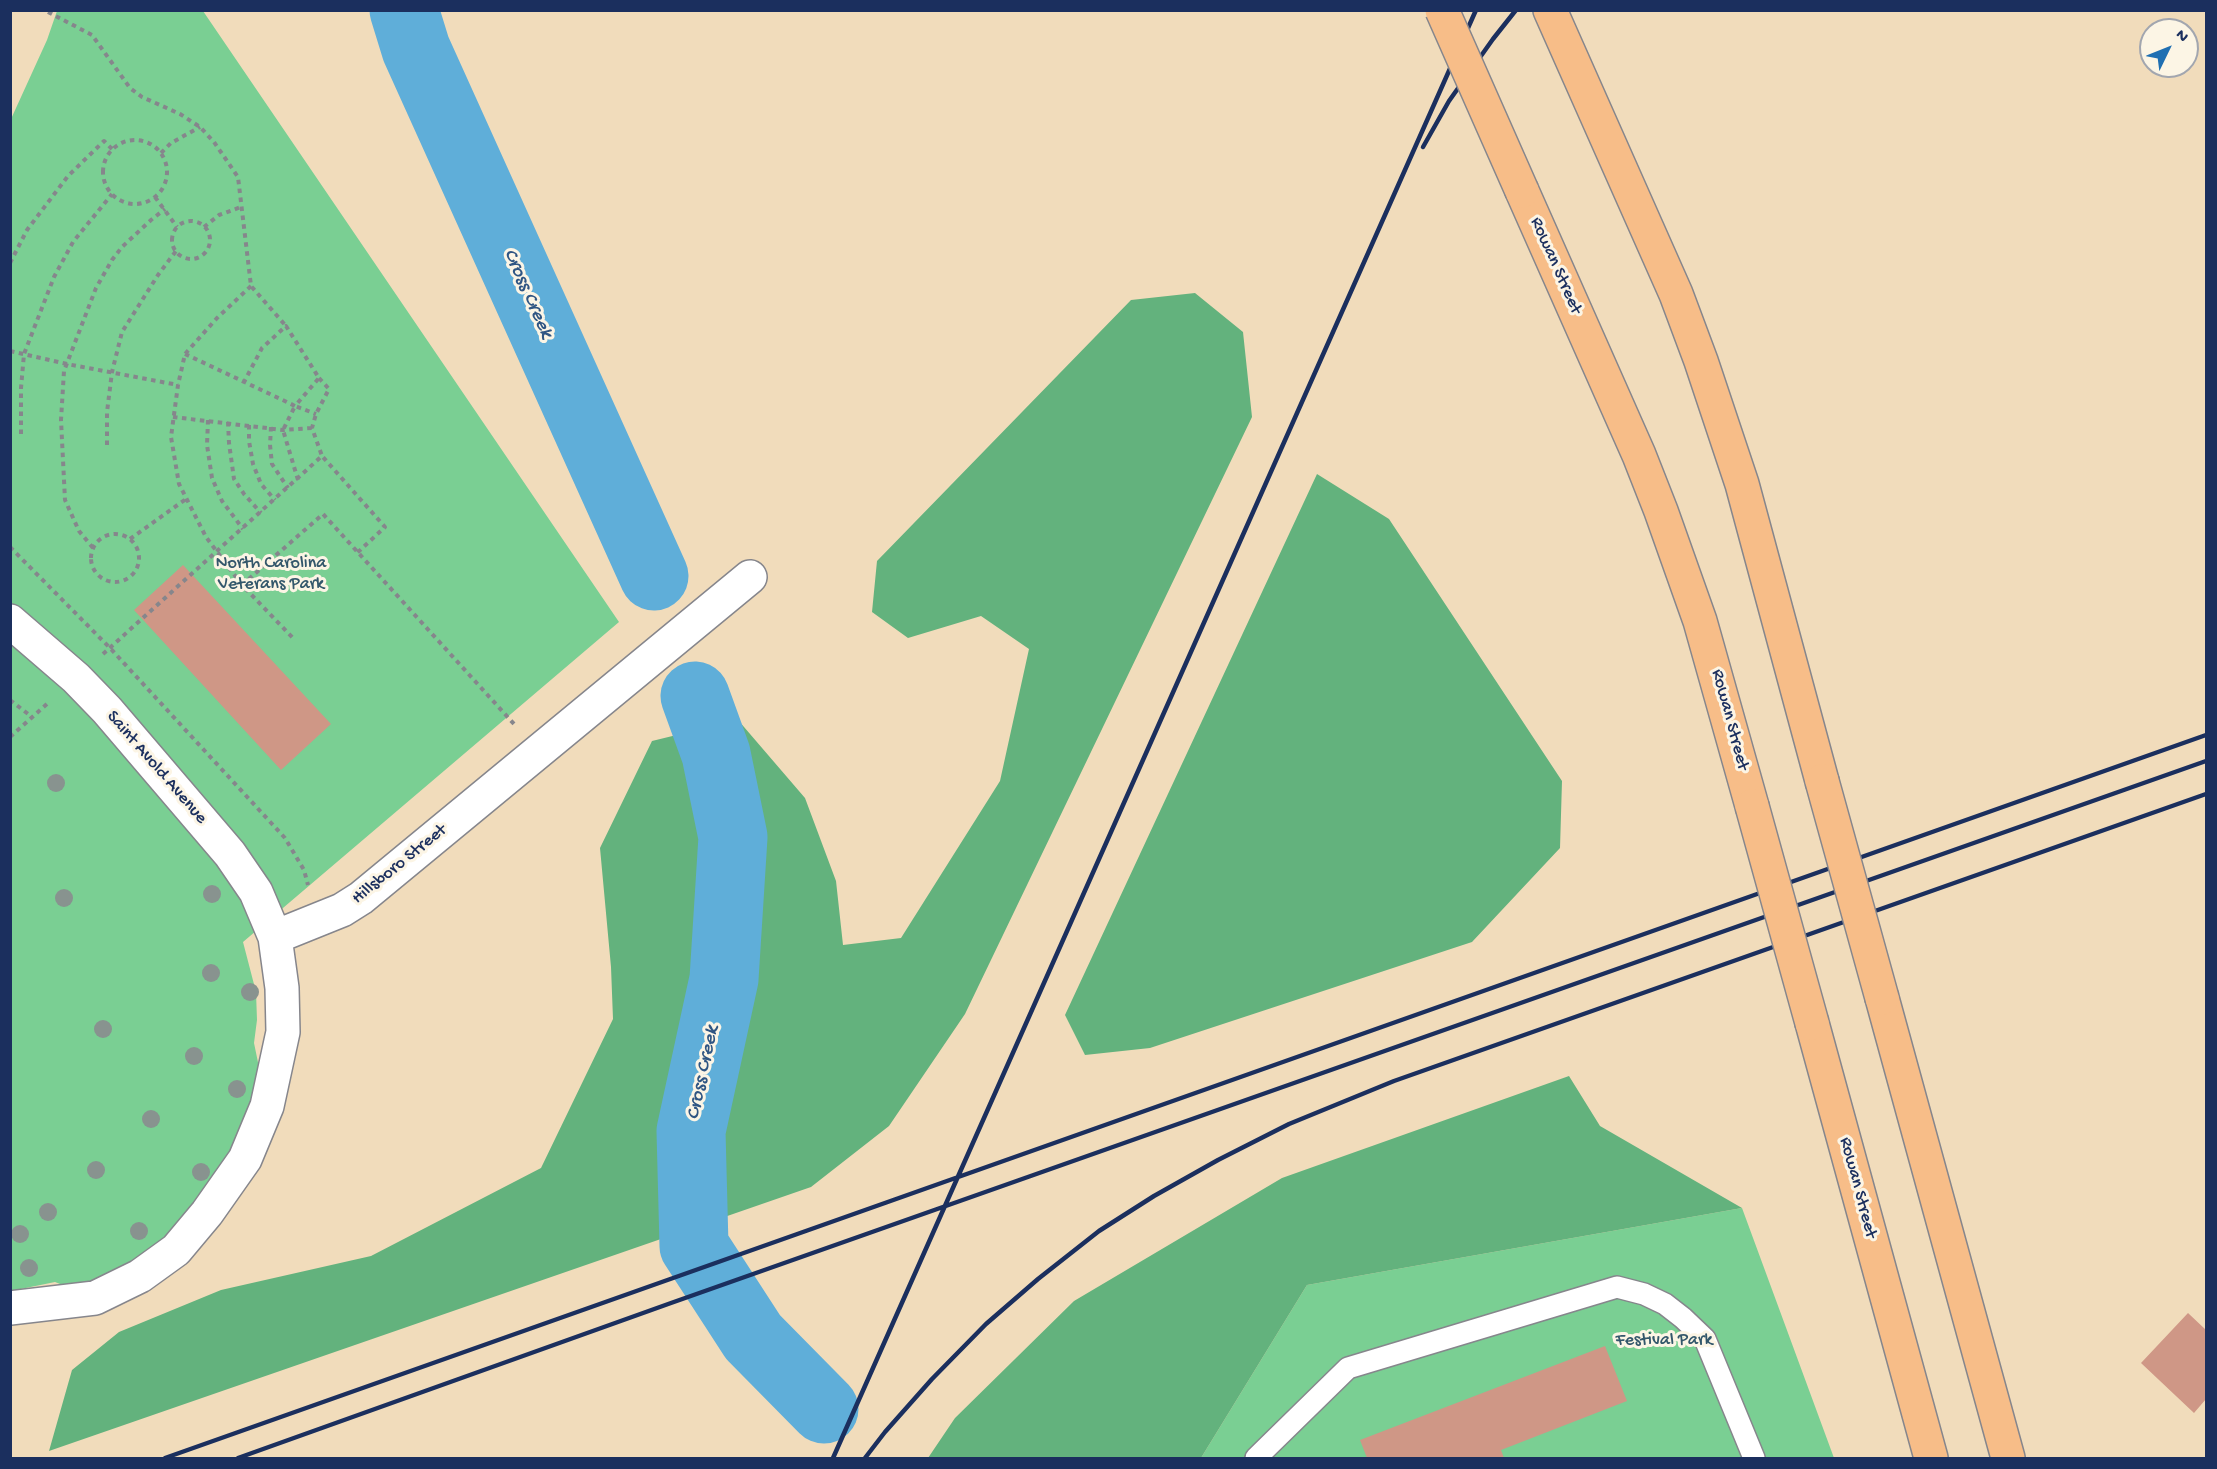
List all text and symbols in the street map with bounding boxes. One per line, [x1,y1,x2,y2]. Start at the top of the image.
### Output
north arrow [2139,18,2199,78]
text: N [2171,26,2192,47]
street label: Rowan Street [1524,214,1586,318]
water label: Cross Creek [497,246,557,342]
park label: North Carolina Veterans Park [216,553,326,596]
street label: Rowan Street [1705,667,1753,773]
street label: Saint Avold Avenue [101,707,211,829]
street label: Hillsboro Street [348,820,452,910]
water label: Cross Creek [682,1024,726,1122]
street label: Rowan Street [1833,1135,1881,1241]
park label: Festival Park [1616,1330,1712,1352]

